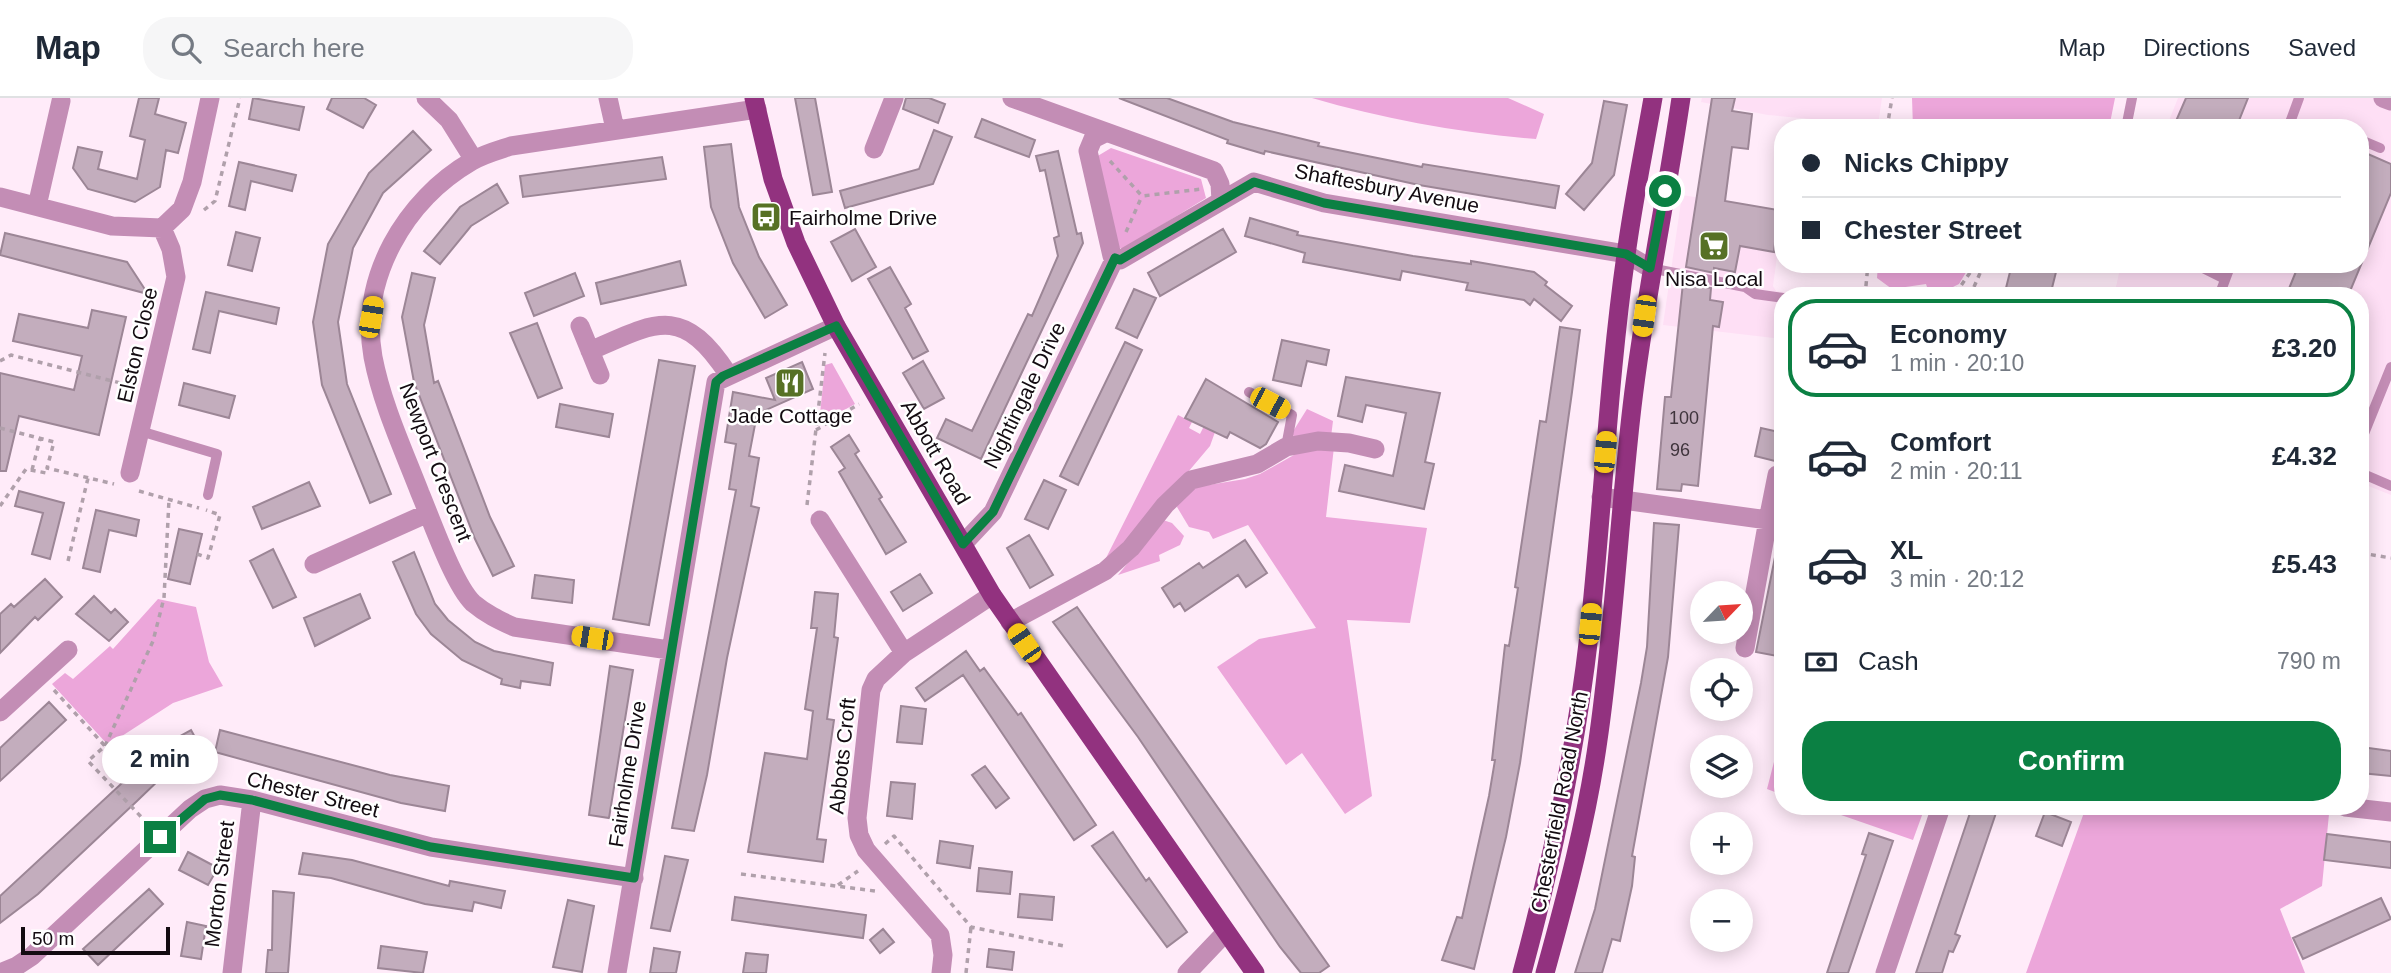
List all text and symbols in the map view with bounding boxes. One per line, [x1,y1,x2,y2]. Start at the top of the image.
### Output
search box [143,17,633,80]
text: Map [35,29,101,66]
icon: search [167,29,205,67]
text: Search here [223,33,365,63]
text: Map [2059,34,2105,61]
text: Directions [2143,34,2250,61]
text: Saved [2288,34,2356,61]
text: Nicks Chippy [1844,148,2009,178]
street label: Shaftesbury Avenue [1293,159,1481,217]
route start [1649,175,1681,207]
bus stop icon: Fairholme Drive [749,200,783,234]
place label: Fairholme Drive [789,206,937,229]
text: Chester Street [1844,215,2022,245]
supermarket icon: Nisa Local [1697,229,1731,263]
place label: Nisa Local [1665,267,1763,290]
street label: Elston Close [113,285,161,405]
car [358,294,385,340]
car [1631,294,1658,338]
icon: car [1806,317,1869,380]
street label: Nightingale Drive [979,318,1069,472]
text: Economy [1890,319,2007,349]
text: £3.20 [2272,333,2337,363]
text: 1 min · 20:10 [1890,350,2024,376]
restaurant icon: Jade Cottage [773,366,807,400]
street label: Newport Crescent [395,379,477,545]
car [1247,384,1294,422]
street label: Abbott Road [897,396,975,508]
place label: Jade Cottage [728,404,852,427]
house number: 100 [1669,408,1699,428]
icon: car [1806,425,1869,488]
text: Comfort [1890,427,1991,457]
car [1593,430,1618,474]
house number: 96 [1670,440,1690,460]
text: £4.32 [2272,441,2337,471]
text: 2 min · 20:11 [1890,458,2023,484]
icon: car [1806,533,1869,596]
text: XL [1890,535,1923,565]
text: £5.43 [2272,549,2337,579]
text: 3 min · 20:12 [1890,566,2024,592]
north arrow [1690,581,1754,644]
map controls [1690,581,1753,952]
car [1578,602,1603,646]
car [1004,620,1045,666]
car [570,624,615,652]
icon: cash [1802,643,1840,681]
text: Cash [1858,646,1919,676]
text: 790 m [2277,648,2341,674]
button: locate [1690,658,1753,721]
street label: Chesterfield Road North [1526,689,1592,915]
street label: Abbots Croft [824,697,860,815]
street label: Fairholme Drive [604,699,650,849]
button: Confirm [1802,721,2341,801]
button: layers [1690,735,1753,798]
callout: 2 min [102,736,218,784]
text: 2 min [130,746,190,772]
street label: Chester Street [245,766,382,822]
button: + [1690,812,1753,875]
street label: Morton Street [200,819,238,949]
route end [144,821,176,853]
button: − [1690,889,1753,952]
scale bar [21,924,170,956]
text: 50 m [32,928,74,949]

